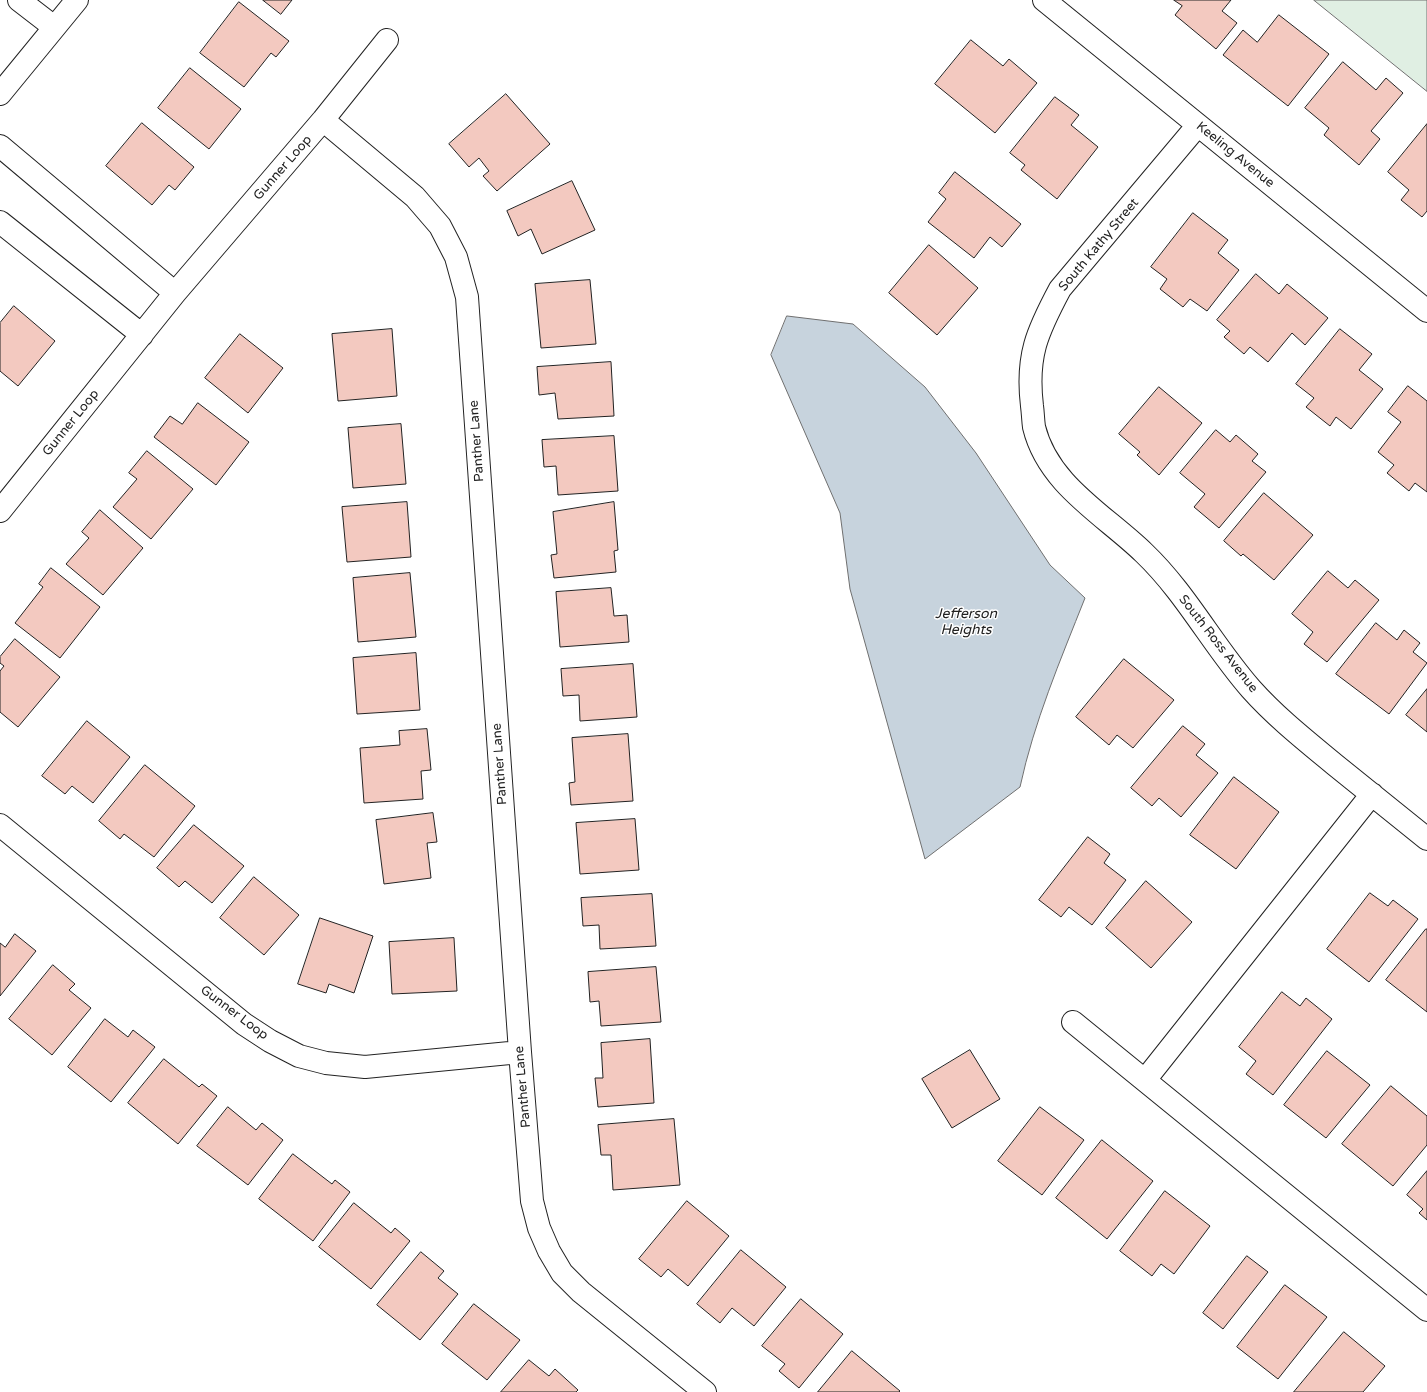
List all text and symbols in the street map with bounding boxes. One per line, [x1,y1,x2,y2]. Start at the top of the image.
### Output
street label: Keeling Avenue [1193,119,1277,191]
street label: Gunner Loop [251,132,315,204]
street label: South Kathy Street [1056,195,1142,295]
street label: Gunner Loop [40,387,102,459]
street label: Panther Lane [466,399,488,483]
street label: South Ross Avenue [1175,592,1261,696]
water label: Jefferson Heights [935,606,997,638]
street label: Panther Lane [489,722,511,806]
street label: Gunner Loop [197,982,271,1044]
street label: Panther Lane [512,1045,534,1129]

